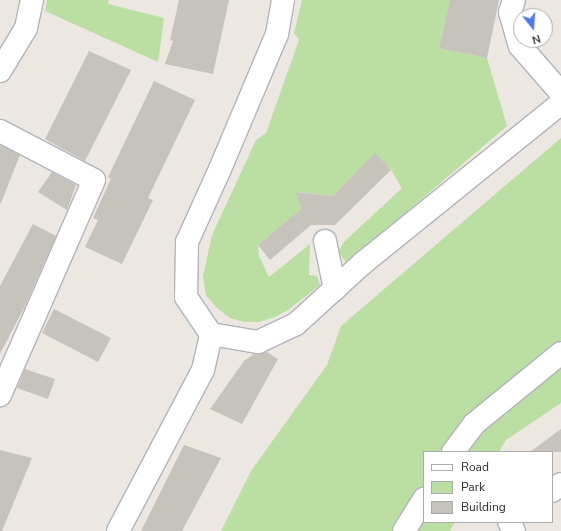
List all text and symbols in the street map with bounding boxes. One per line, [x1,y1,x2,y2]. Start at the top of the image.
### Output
north arrow [513,8,553,48]
text: N [530,31,542,47]
legend [423,451,553,523]
text: Road [461,459,489,475]
text: Park [461,479,485,495]
text: Building [461,499,506,515]

